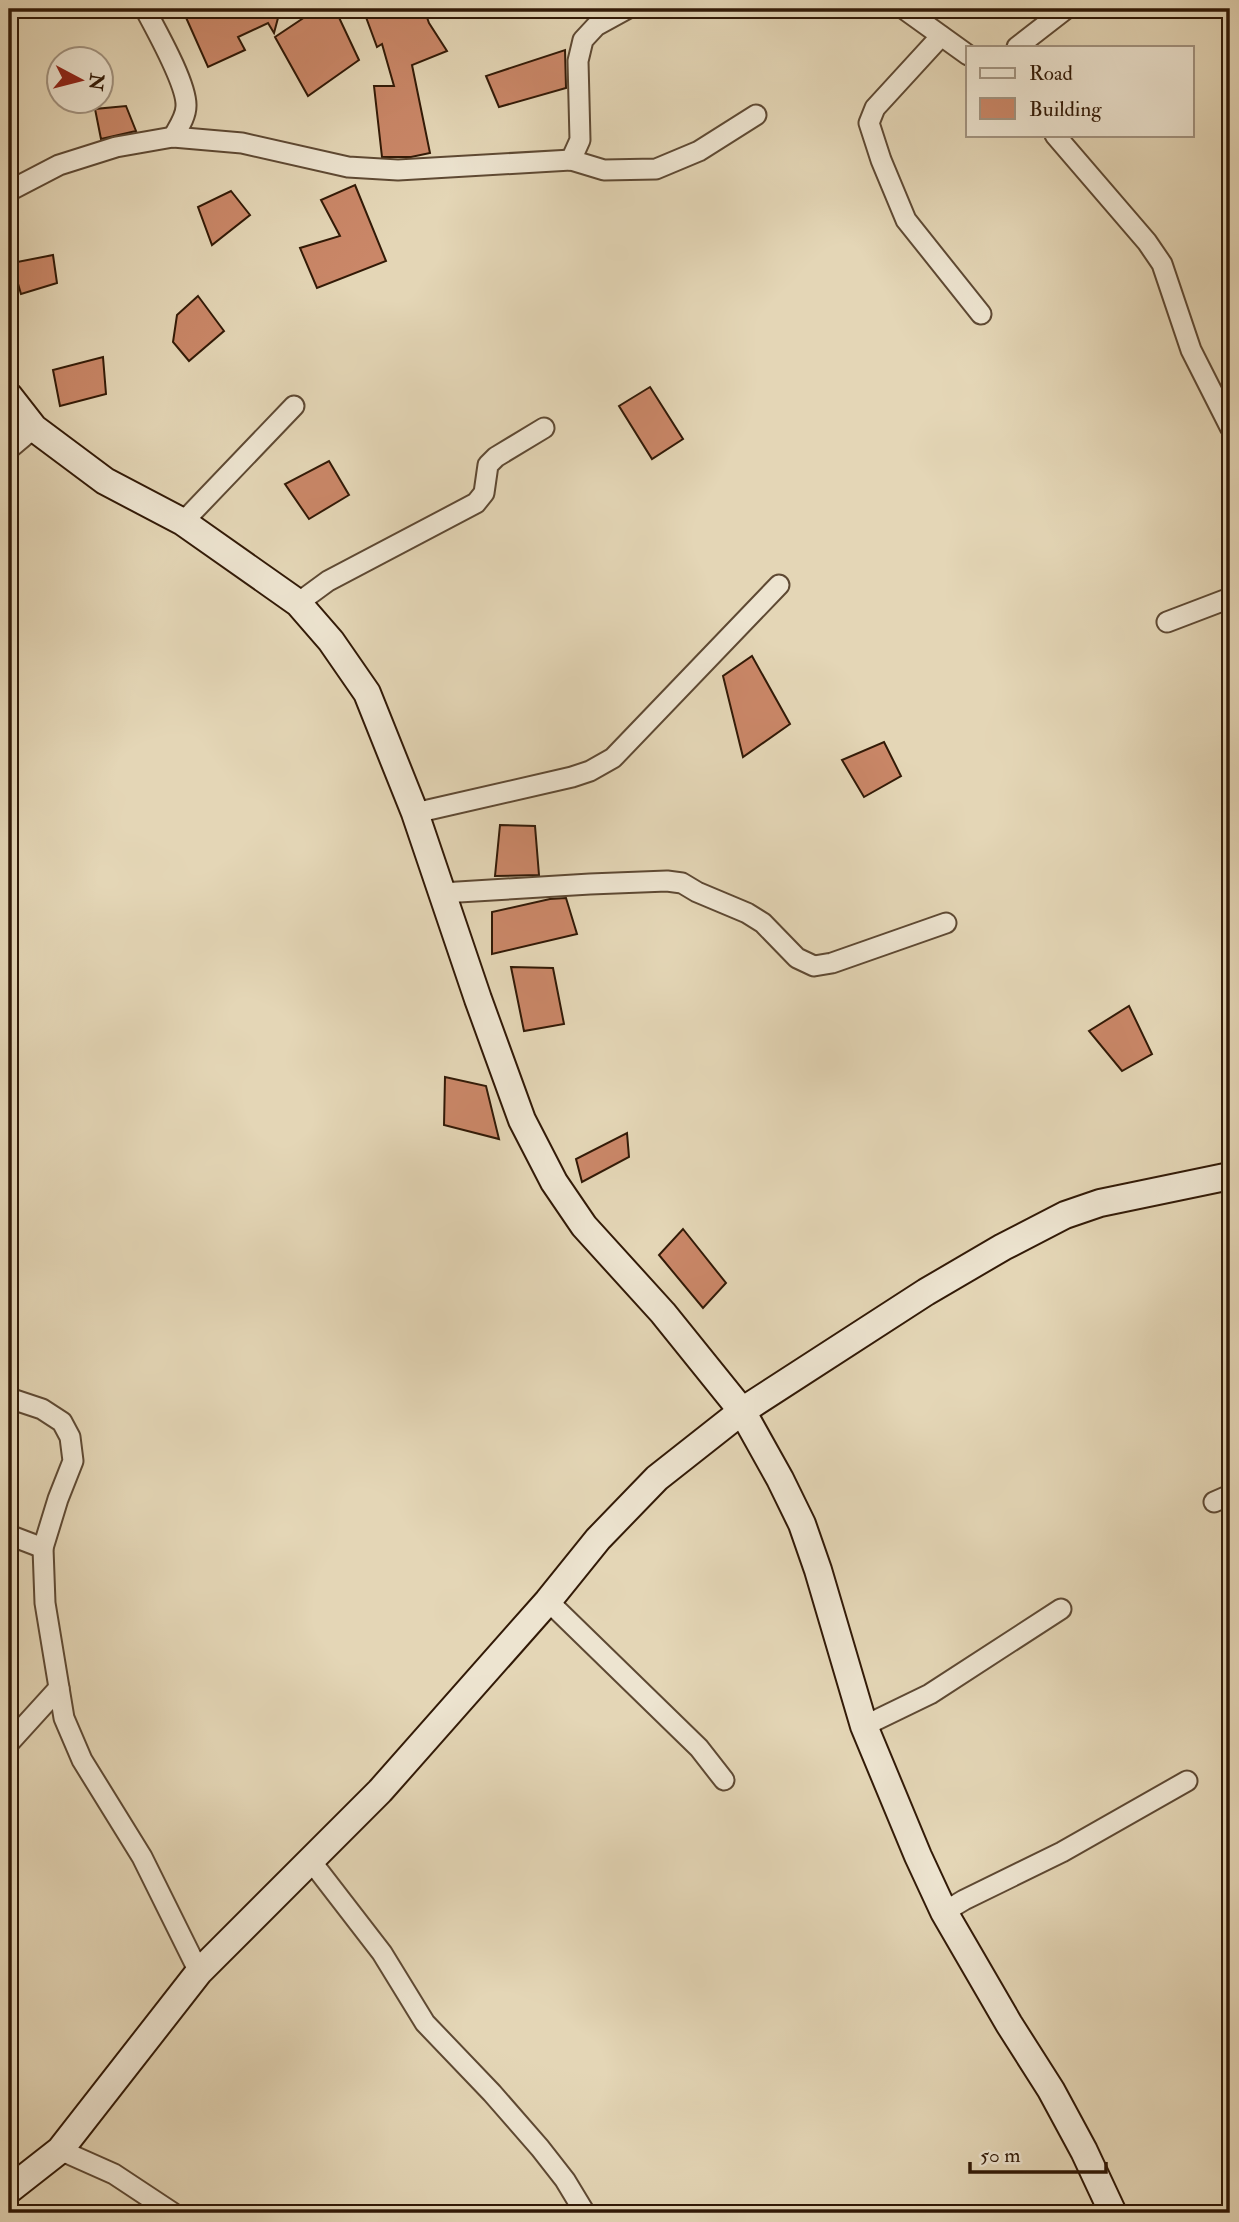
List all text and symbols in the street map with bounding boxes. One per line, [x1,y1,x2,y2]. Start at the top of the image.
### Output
north arrow [46,46,116,116]
legend [966,46,1194,136]
text: Road [1029,60,1074,87]
text: N [83,71,109,93]
text: Building [1029,96,1102,123]
scale bar [970,2131,1106,2175]
text: 50 m [980,2142,1021,2169]

